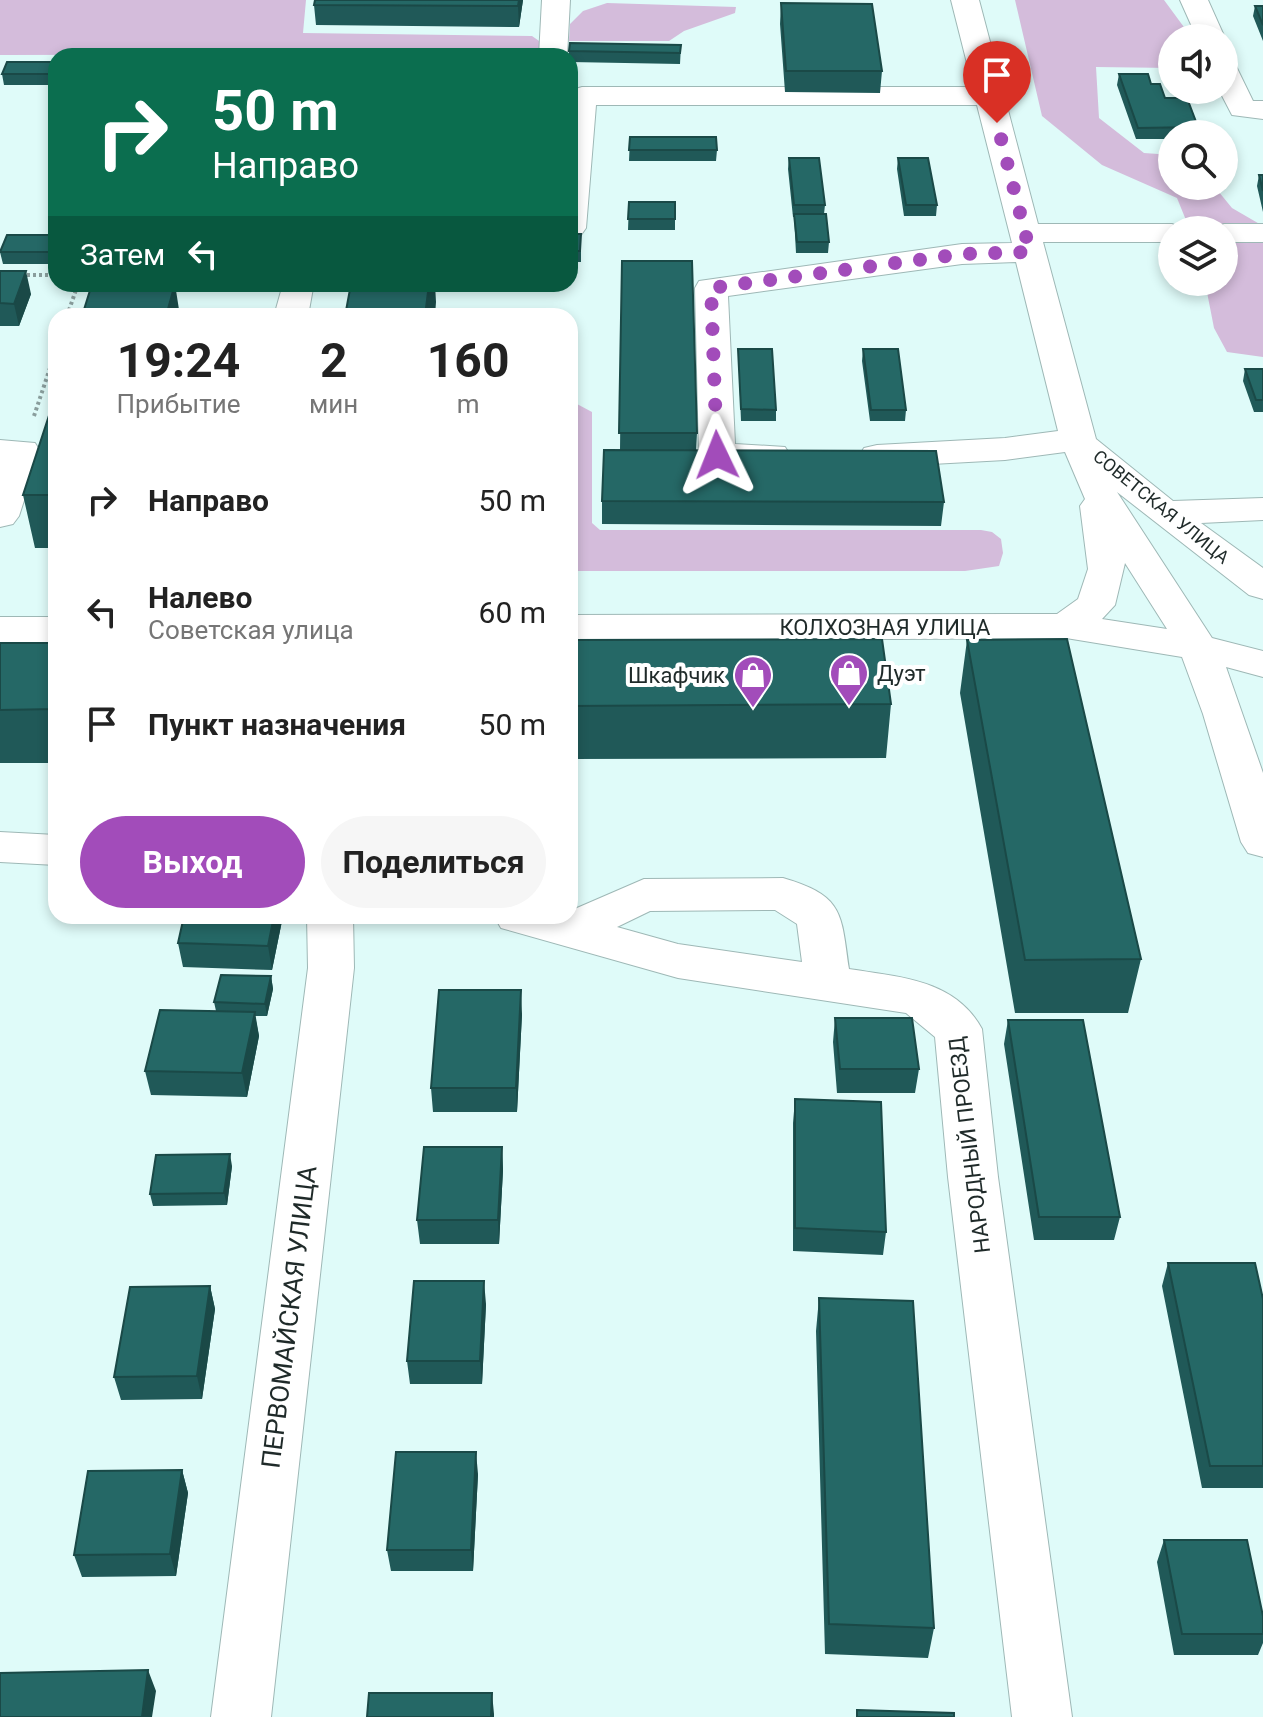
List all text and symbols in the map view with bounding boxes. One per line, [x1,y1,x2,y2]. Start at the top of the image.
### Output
map controls [1158,24,1238,296]
button: sound [1158,24,1238,104]
pin [963,41,1031,123]
icon: arrive [975,53,1019,97]
text: 50 m [212,78,339,144]
icon: right [80,80,184,184]
button: search [1158,120,1238,200]
text: Направо [212,145,359,187]
button: layers [1158,216,1238,296]
icon: left [181,232,225,276]
text: Затем [80,237,165,272]
text: 19:24 [117,332,240,389]
text: 2 [320,332,347,389]
text: 160 [427,332,509,389]
text: Прибытие [117,389,241,419]
text: мин [309,389,358,419]
text: m [457,389,480,419]
position arrow [675,413,759,497]
street label: СОВЕТСКАЯ УЛИЦА [1089,445,1234,568]
icon: right [80,478,124,522]
text: Направо [148,483,269,518]
text: 50 m [479,483,546,518]
text: Налево [148,580,252,615]
icon: left [80,590,124,634]
text: 60 m [479,595,546,630]
text: Советская улица [148,615,354,645]
street label: КОЛХОЗНАЯ УЛИЦА [780,615,991,640]
shop icon: Дуэт [828,652,870,707]
shop icon: Шкафчик [732,654,774,709]
place label: Дуэт [877,661,926,686]
place label: Шкафчик [628,663,725,688]
icon: arrive [80,702,124,746]
text: Пункт назначения [148,707,406,742]
text: 50 m [479,707,546,742]
button: Выход [80,816,305,908]
button: Поделиться [321,816,546,908]
street label: НАРОДНЫЙ ПРОЕЗД [944,1035,995,1255]
street label: ПЕРВОМАЙСКАЯ УЛИЦА [256,1164,322,1470]

